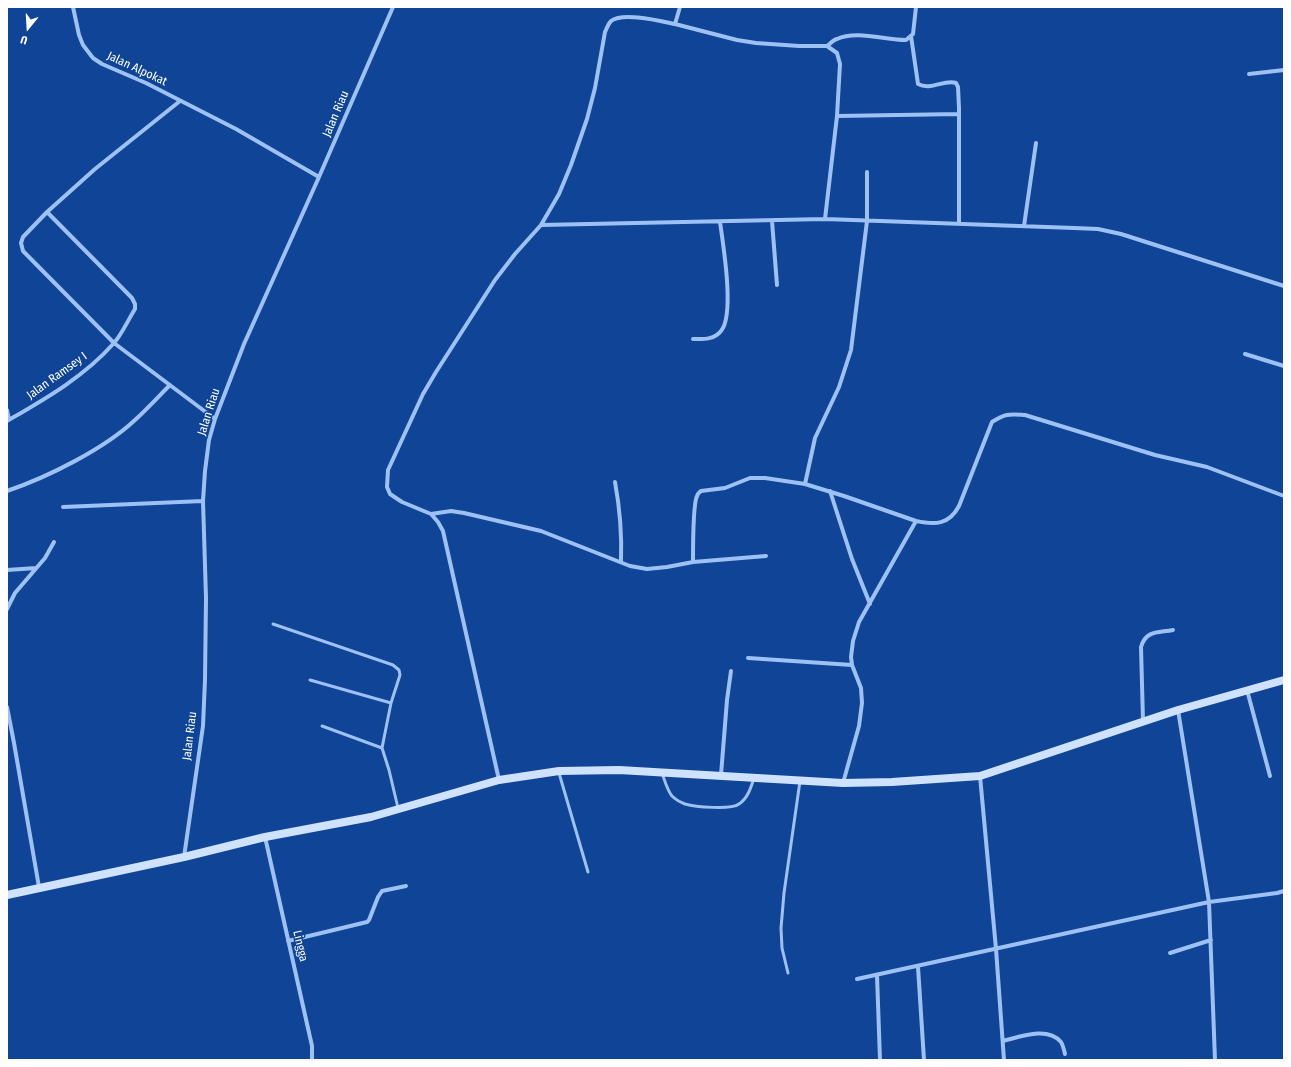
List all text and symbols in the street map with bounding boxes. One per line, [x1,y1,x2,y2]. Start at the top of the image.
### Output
north arrow [8,8,48,48]
text: U [19,33,29,47]
street label: Jalan Alpokat [105,49,169,89]
street label: Jalan Riau [320,89,352,139]
street label: Jalan Ramsey I [24,349,90,403]
street label: Jalan Riau [195,387,223,437]
street label: Jalan Riau [180,711,200,761]
street label: Lingga [289,929,311,963]

